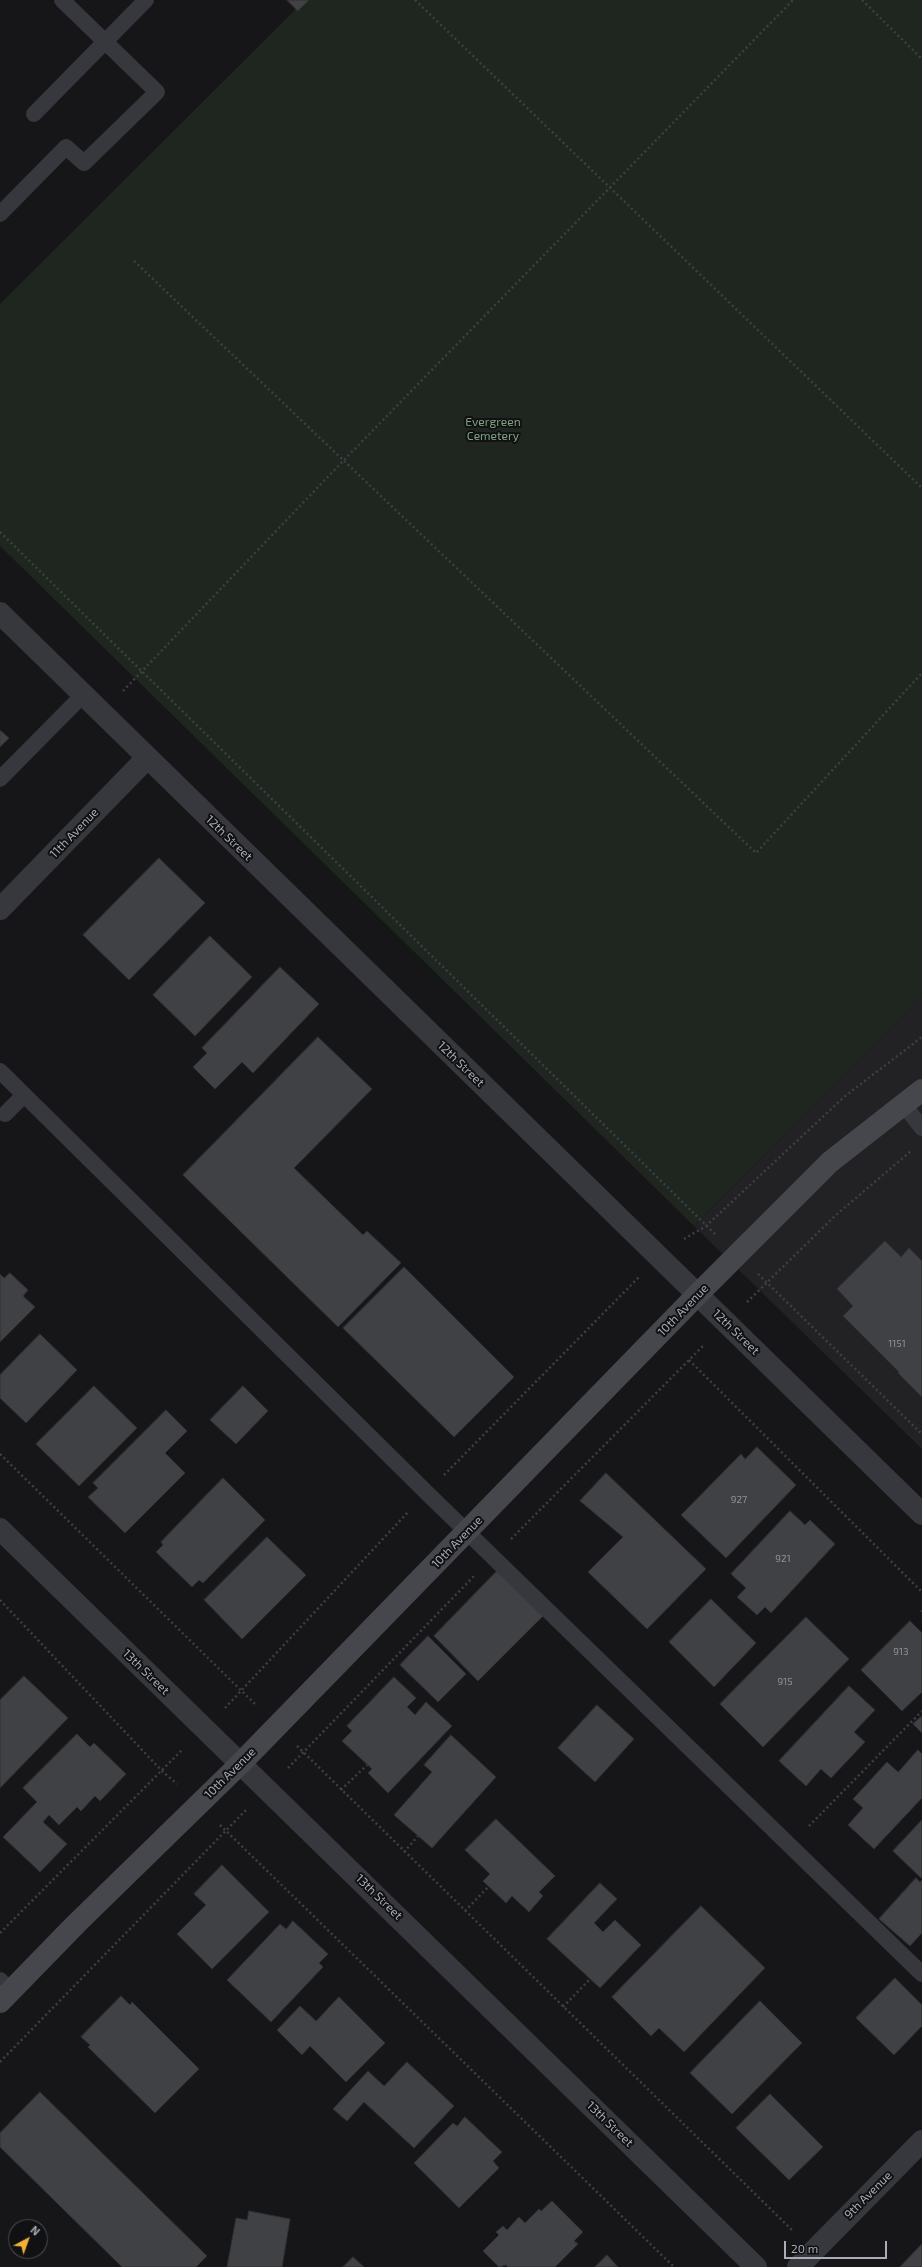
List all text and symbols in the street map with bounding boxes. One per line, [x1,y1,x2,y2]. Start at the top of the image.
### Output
park label: Evergreen Cemetery [465,415,521,443]
street label: 11th Avenue [47,805,101,861]
street label: 12th Street [203,812,255,864]
street label: 12th Street [435,1038,487,1090]
street label: 10th Avenue [655,1281,711,1339]
street label: 12th Street [710,1306,762,1358]
house number: 1151 [888,1338,906,1350]
house number: 927 [731,1494,747,1506]
street label: 10th Avenue [429,1513,485,1571]
house number: 921 [775,1553,791,1565]
street label: 13th Street [120,1646,172,1698]
house number: 913 [893,1646,909,1658]
house number: 915 [777,1676,793,1688]
street label: 10th Avenue [201,1744,259,1802]
street label: 13th Street [353,1871,405,1923]
street label: 13th Street [584,2098,636,2150]
street label: 9th Avenue [841,2168,895,2222]
north arrow [8,2219,48,2259]
text: N [28,2223,43,2238]
scale bar [786,2233,889,2259]
text: 20 m [791,2241,818,2255]

